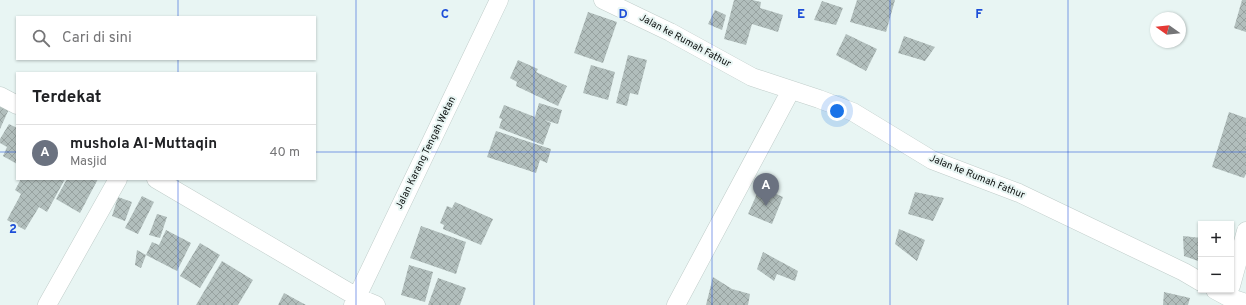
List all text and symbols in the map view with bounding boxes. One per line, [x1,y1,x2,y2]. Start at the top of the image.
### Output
text: C [441,7,449,23]
text: D [618,7,628,23]
text: E [797,7,805,23]
text: F [975,7,983,23]
street label: Jalan ke Rumah Fathur [637,11,733,71]
north arrow [1150,12,1186,48]
search box [16,16,316,60]
icon: search [30,27,52,49]
text: Cari di sini [62,29,132,48]
text: Terdekat [32,87,101,109]
street label: Jalan Karang Tengah Wetan [393,94,459,212]
your location [827,101,847,121]
text: mushola Al-Muttaqin [70,135,217,154]
text: A [40,145,50,161]
text: 40 m [270,145,300,161]
street label: Jalan ke Rumah Fathur [927,152,1027,202]
text: Masjid [70,154,107,170]
pin: A [753,173,779,206]
map controls [1198,221,1234,293]
button: + [1198,221,1234,257]
text: 2 [9,222,17,238]
button: − [1198,257,1234,293]

